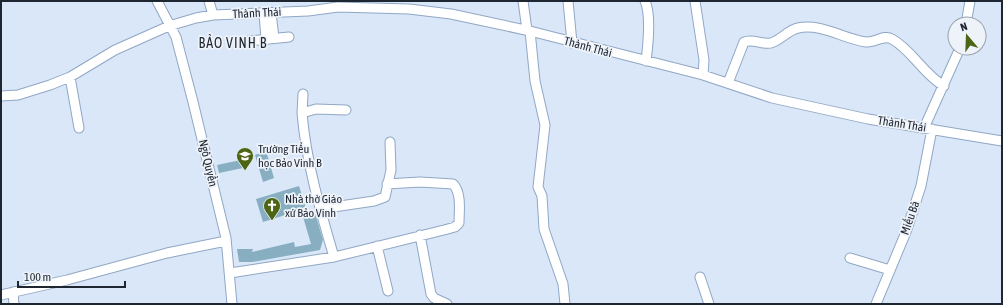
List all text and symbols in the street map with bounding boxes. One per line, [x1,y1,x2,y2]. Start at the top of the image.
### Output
street label: Thành Thái [232,5,282,21]
north arrow [947,16,987,56]
text: N [959,20,969,33]
district label: BẢO VINH B [199,34,267,51]
street label: Thành Thái [563,34,613,60]
street label: Thành Thái [877,113,927,135]
street label: Ngô Quyền [196,138,220,188]
place label: Trường Tiểu học Bảo Vinh B [258,142,322,170]
school or university icon: Trường Tiểu học Bảo Vinh B [235,146,255,171]
place label: Nhà thờ Giáo xứ Bảo Vinh [285,192,342,220]
church icon: Nhà thờ Giáo xứ Bảo Vinh [262,196,282,221]
street label: Miếu Bà [898,199,922,237]
scale bar [18,263,125,289]
text: 100 m [24,270,51,284]

